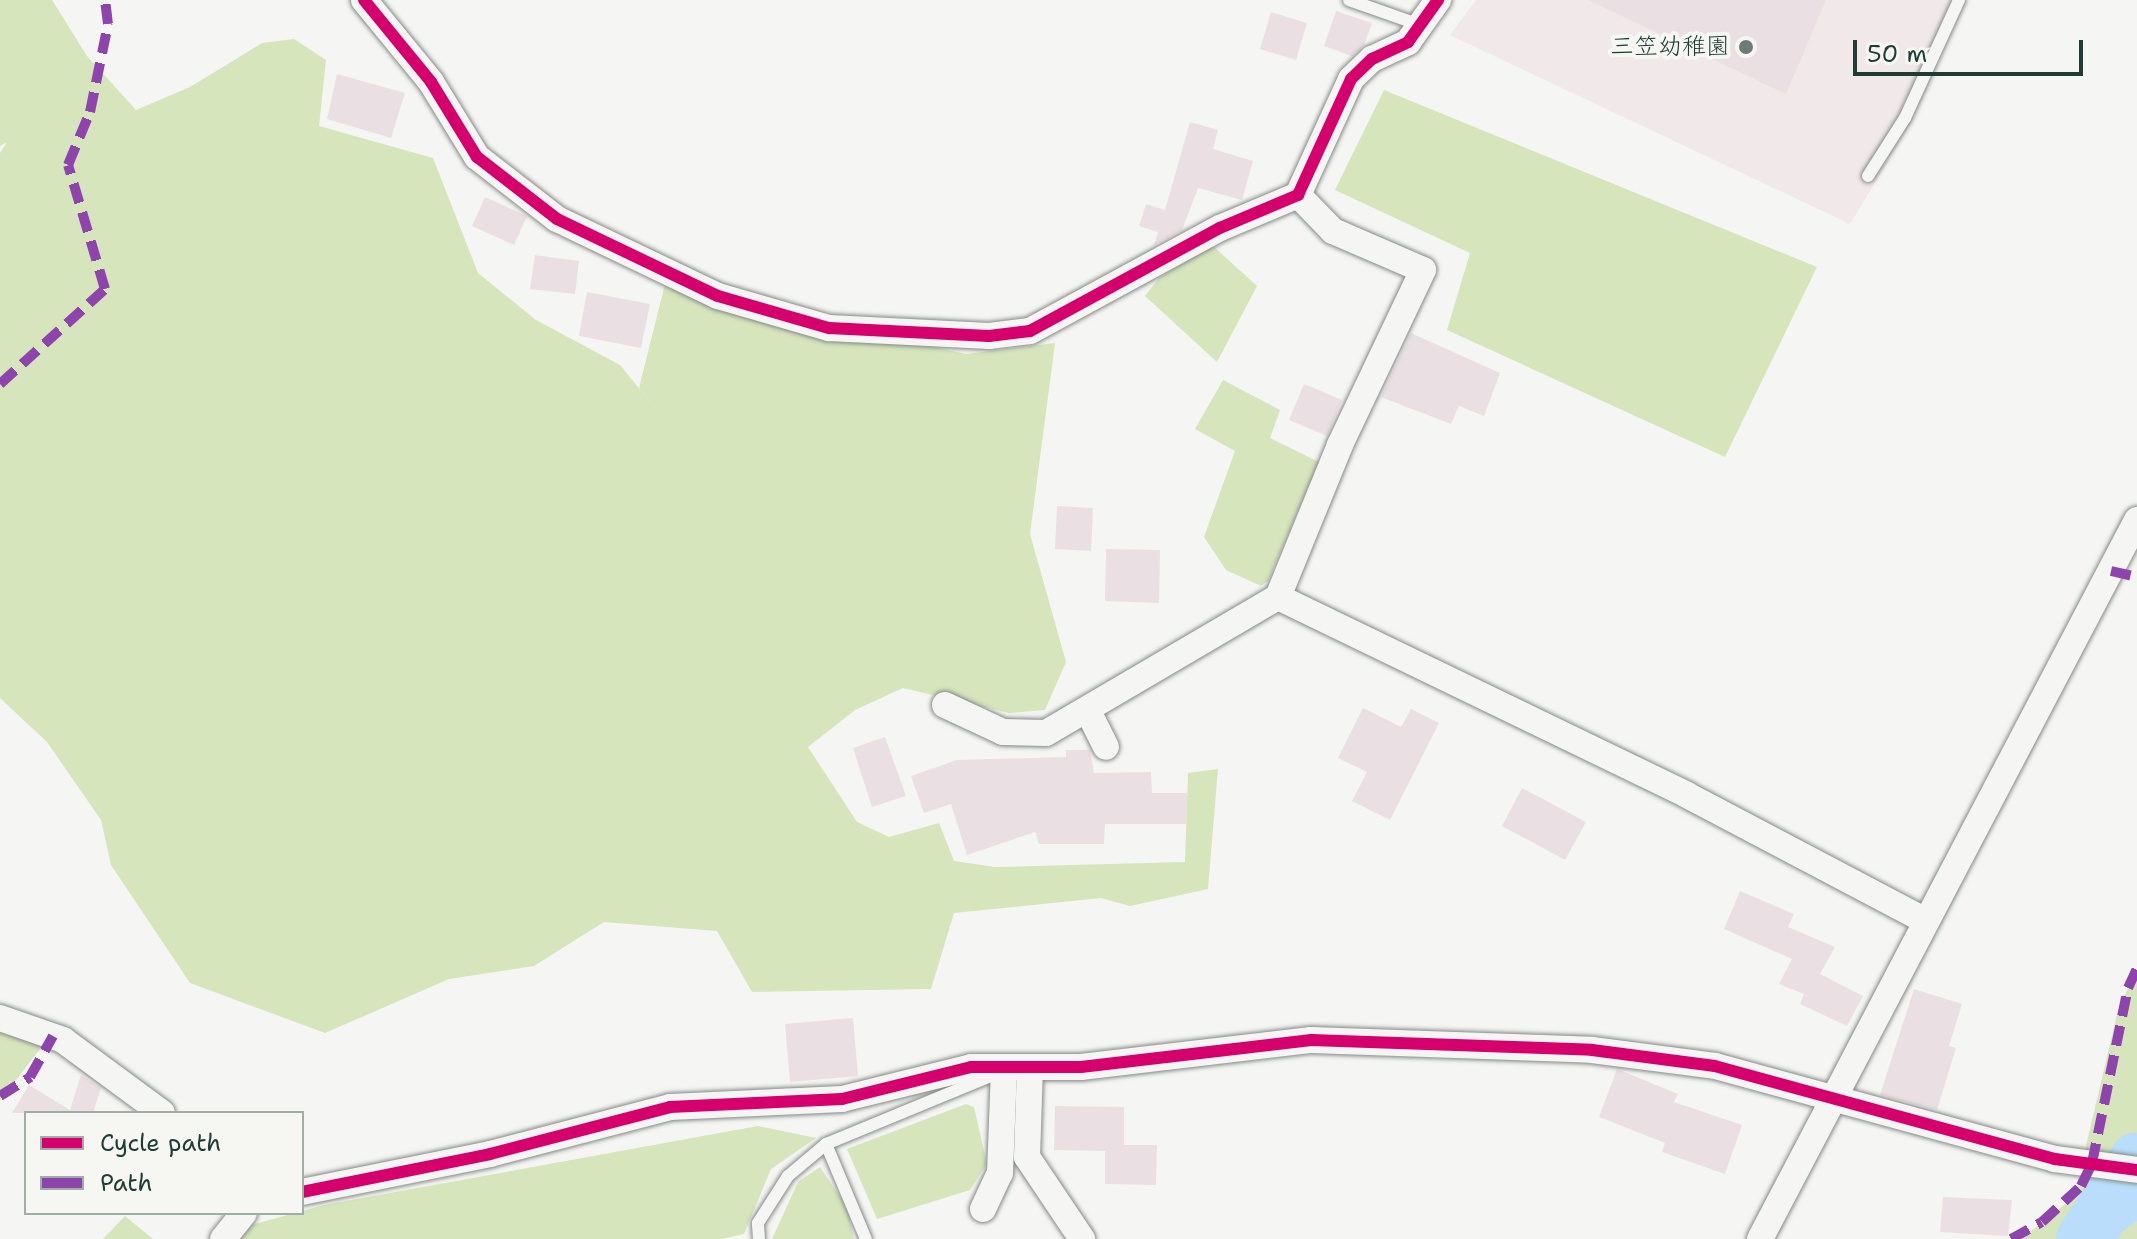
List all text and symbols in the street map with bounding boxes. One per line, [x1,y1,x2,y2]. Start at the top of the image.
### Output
scale bar [1857,24,2087,74]
place label: 三笠幼稚園 [1610,33,1730,61]
marker: 三笠幼稚園 [1737,38,1755,56]
text: 50 m [1867,38,1927,70]
legend [24,1111,304,1215]
text: Cycle path [100,1127,221,1159]
text: Path [100,1167,152,1199]

